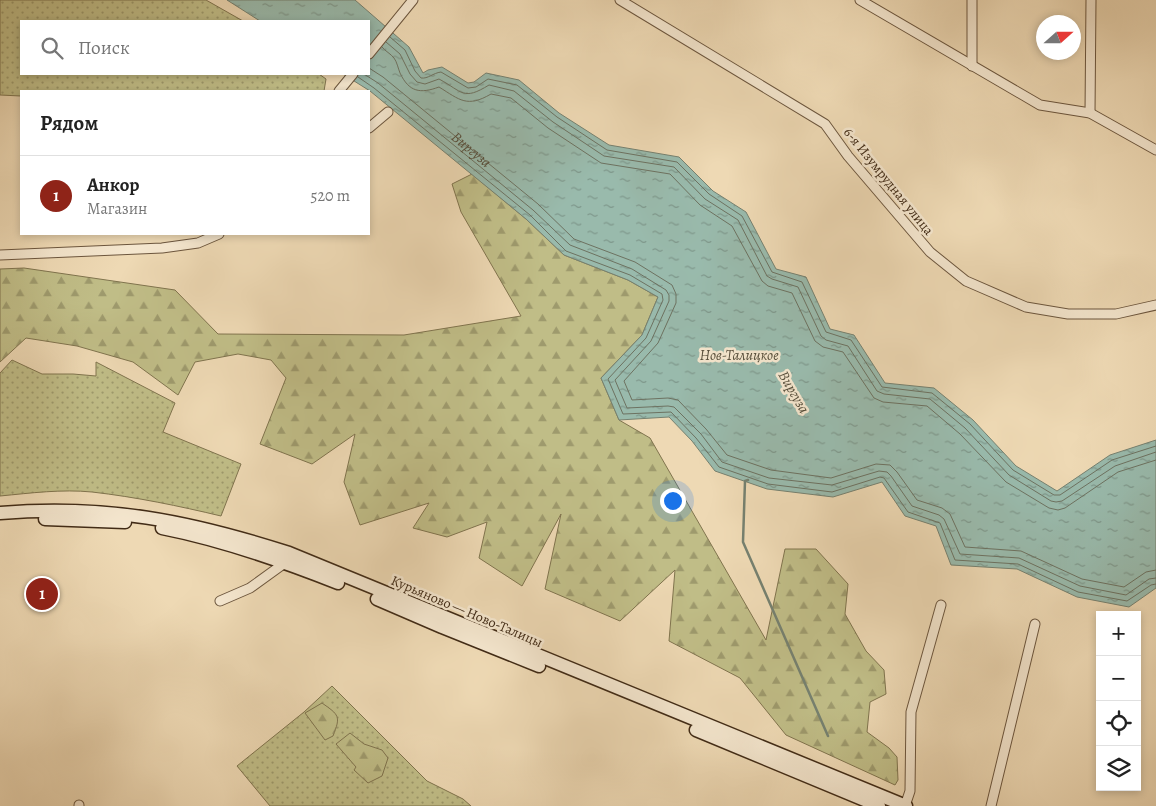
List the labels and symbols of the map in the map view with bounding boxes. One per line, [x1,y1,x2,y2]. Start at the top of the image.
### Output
north arrow [1036,15,1081,60]
street label: 6-я Изумрудная улица [839,123,938,240]
water label: Виргуза [447,127,496,172]
water label: Нов-Талицкое [699,345,779,365]
water label: Виргуза [774,367,814,417]
your location [660,488,686,514]
street label: Курьяново — Ново-Талицы [388,571,546,652]
pin: 1 [26,575,58,613]

